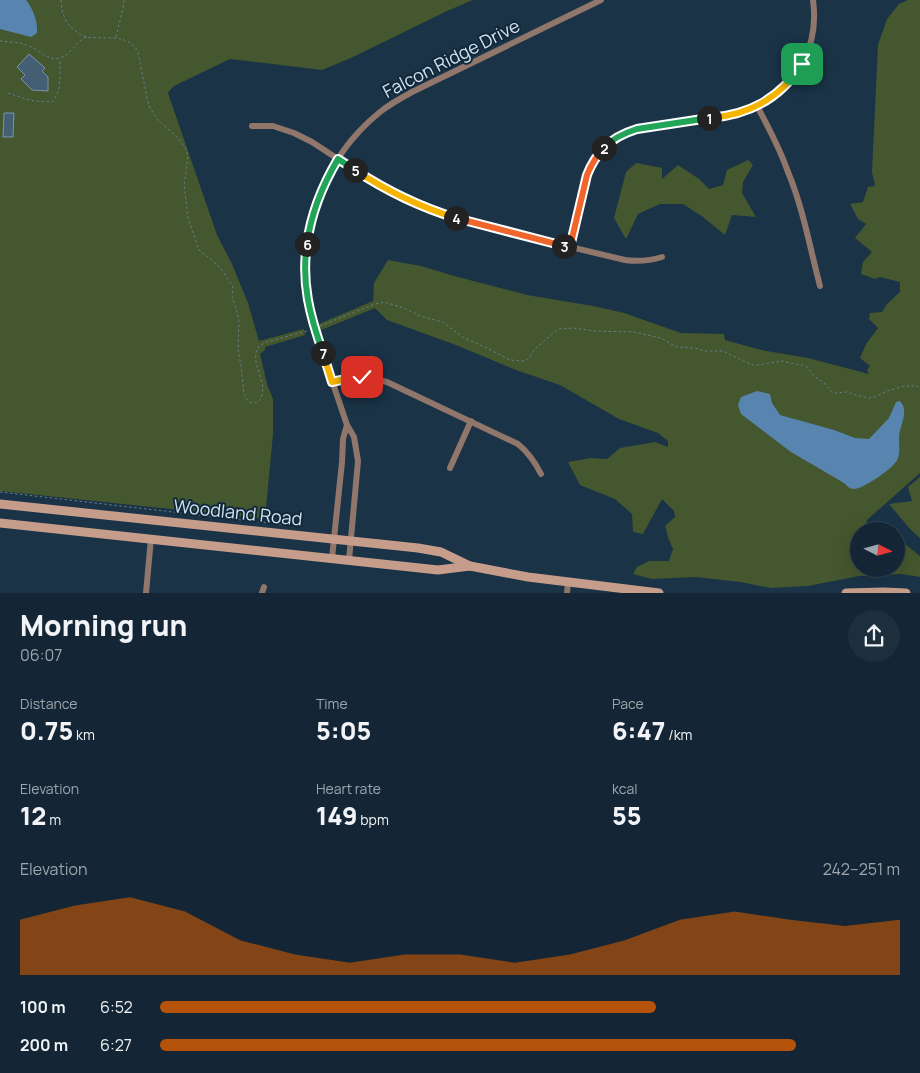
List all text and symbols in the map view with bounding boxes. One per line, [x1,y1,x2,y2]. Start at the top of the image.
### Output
street label: Falcon Ridge Drive [378,13,524,103]
pin [781,43,823,85]
icon: arrive [788,50,816,78]
pin: 1 [696,106,722,130]
text: 1 [706,109,713,128]
pin: 2 [592,136,616,160]
text: 2 [600,139,609,158]
pin: 5 [342,158,368,182]
text: 5 [351,161,360,180]
pin: 4 [444,206,468,230]
text: 4 [452,209,461,228]
pin: 6 [294,232,320,256]
pin: 3 [552,234,576,258]
text: 6 [303,235,312,254]
text: 3 [560,237,569,256]
pin: 7 [310,340,336,366]
text: 7 [320,344,327,363]
pin [341,356,383,398]
icon: check [348,363,376,391]
street label: Woodland Road [172,493,304,531]
north arrow [850,522,905,578]
map controls [850,522,905,577]
text: Morning run [20,606,187,644]
button: share [848,610,900,662]
text: 06:07 [20,644,62,666]
text: Distance [20,694,77,713]
text: Time [316,694,348,713]
text: Pace [612,694,644,713]
text: 0.75 [20,713,73,748]
text: 5:05 [316,713,371,748]
text: 6:47 [612,713,665,748]
text: km [73,725,95,744]
text: /km [665,725,693,744]
text: Elevation [20,779,79,798]
text: Heart rate [316,779,381,798]
text: kcal [612,779,638,798]
text: 12 [20,798,46,833]
text: 149 [316,798,358,833]
text: 55 [612,798,641,833]
text: m [46,810,61,829]
text: bpm [358,810,389,829]
text: Elevation [20,858,88,880]
text: 242–251 m [823,858,900,880]
text: 100 m [20,996,66,1018]
text: 6:52 [100,996,133,1018]
text: 200 m [20,1034,68,1056]
text: 6:27 [100,1034,132,1056]

